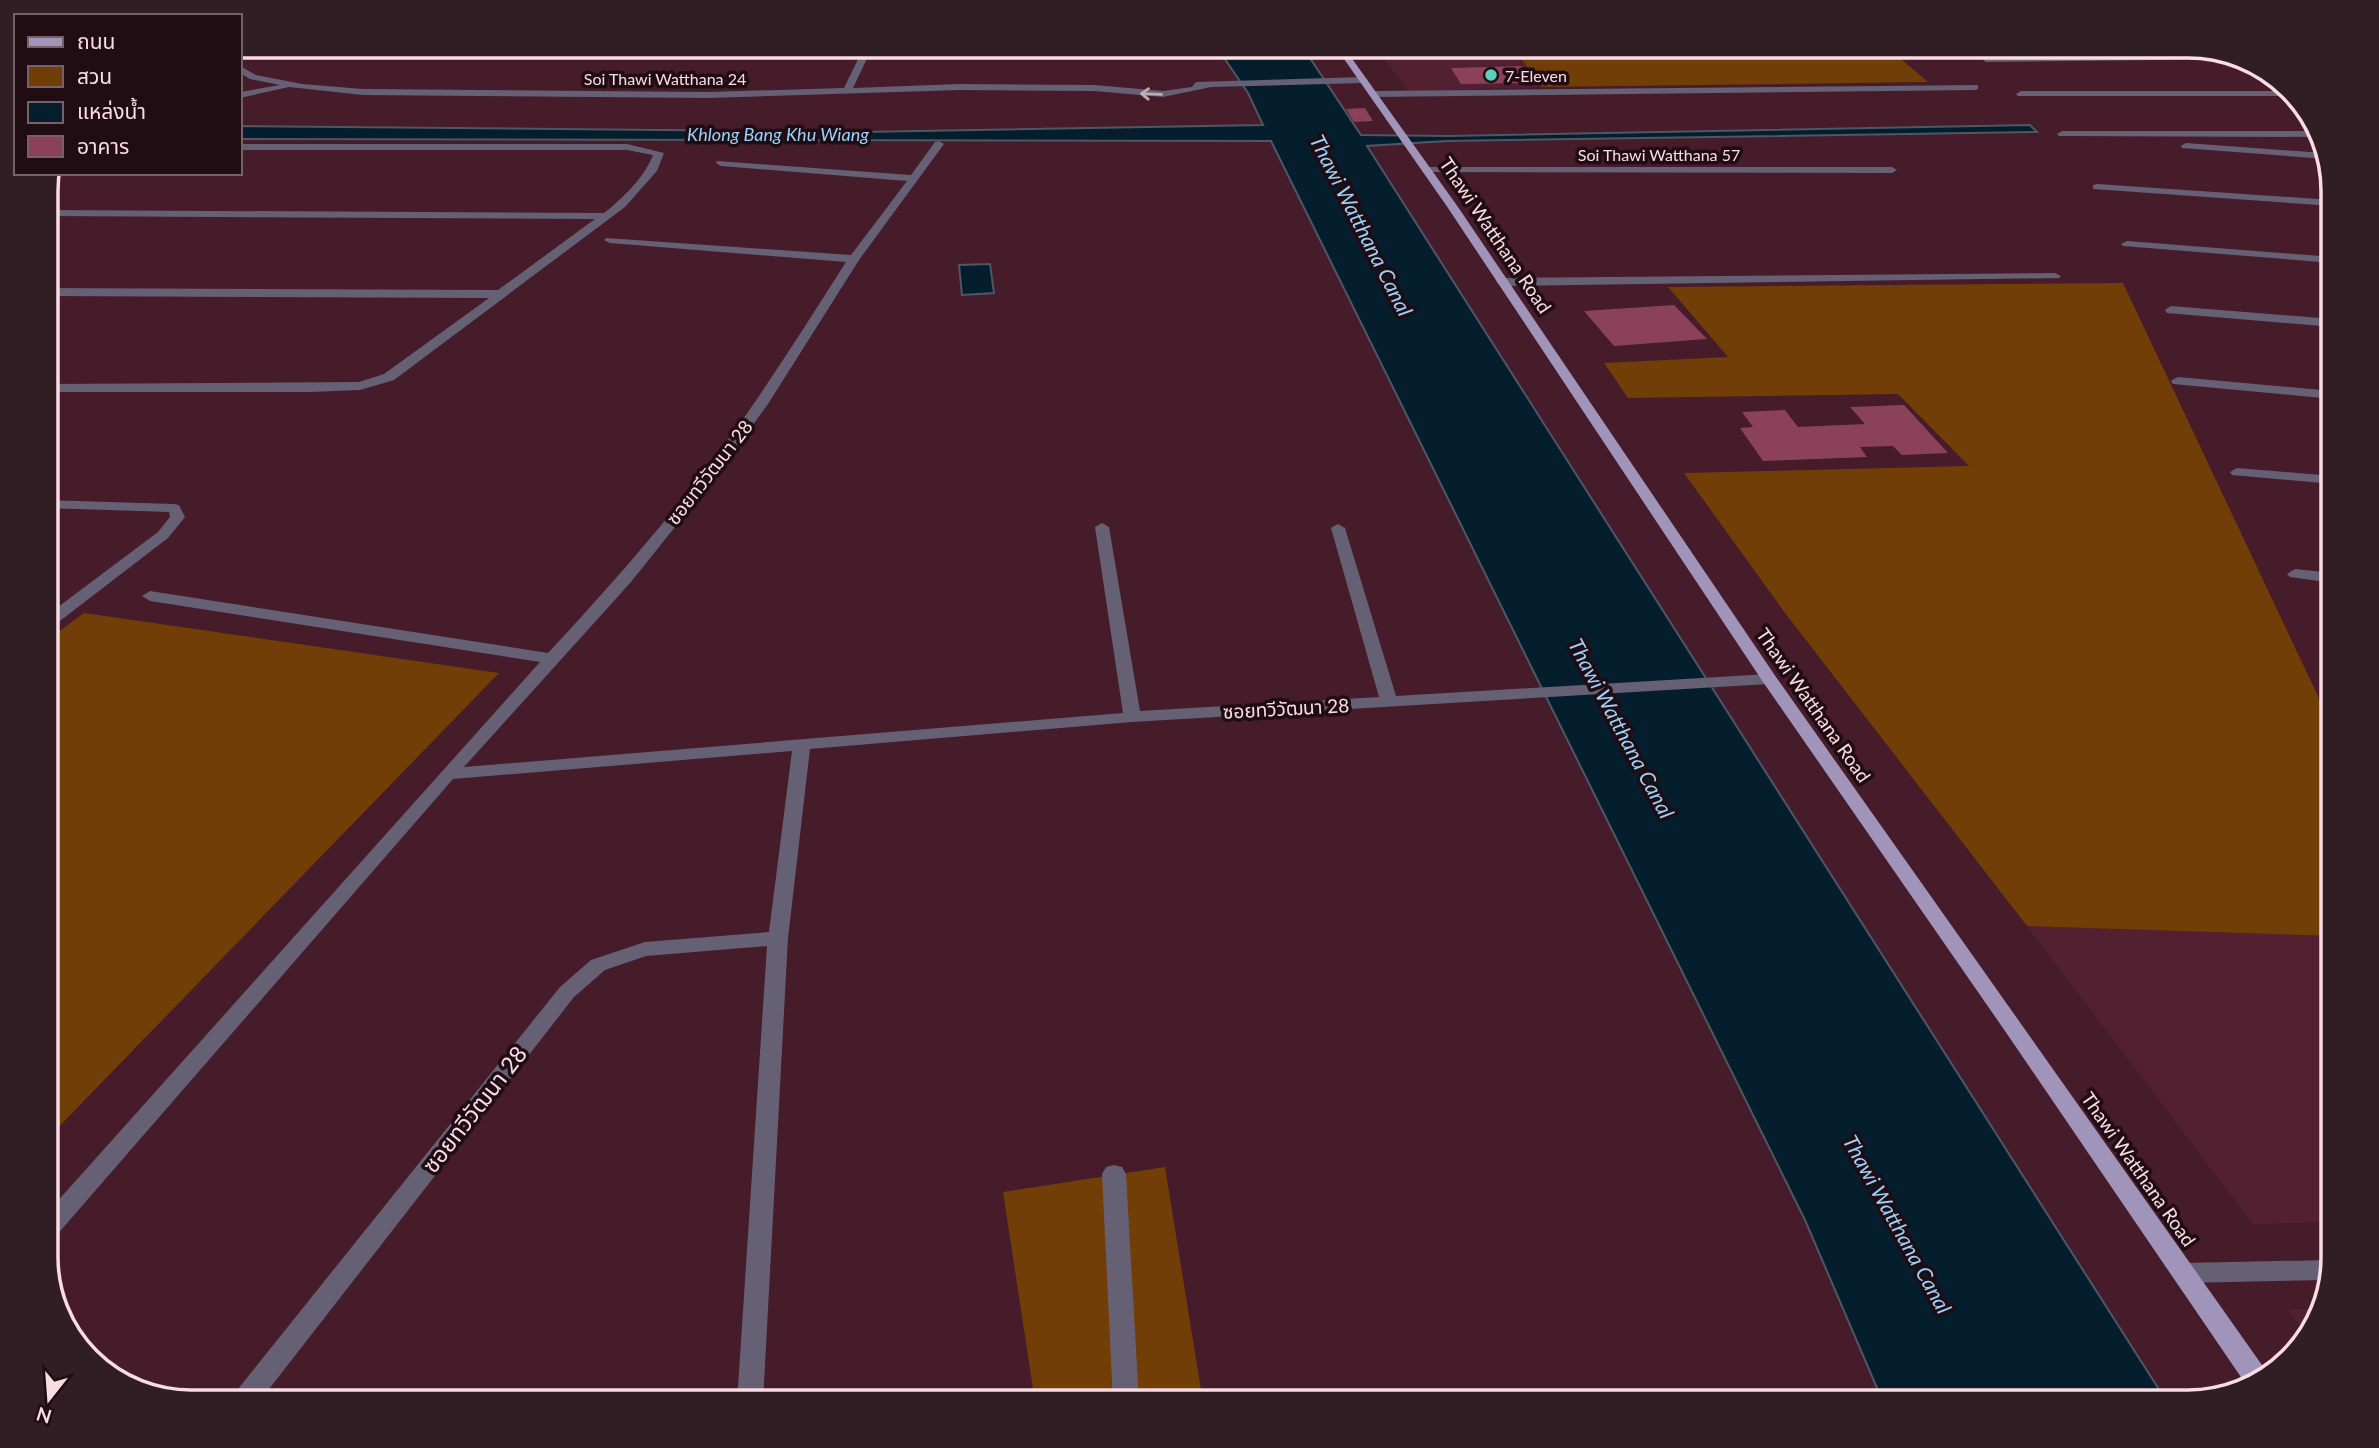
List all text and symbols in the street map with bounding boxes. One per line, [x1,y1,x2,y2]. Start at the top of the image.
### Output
legend [14,14,242,175]
text: ถนน [77,28,115,53]
text: สวน [77,63,112,88]
place label: 7-Eleven [1505,66,1567,85]
marker: 7-Eleven [1483,67,1499,83]
street label: Soi Thawi Watthana 24 [584,69,746,88]
one-way arrow [1140,87,1163,101]
text: แหล่งน้ำ [77,97,146,123]
water label: Khlong Bang Khu Wiang [687,123,869,145]
water label: Thawi Watthana Canal [1305,130,1419,320]
text: อาคาร [77,133,129,158]
street label: Soi Thawi Watthana 57 [1578,145,1740,164]
street label: Thawi Watthana Road [1435,153,1557,317]
street label: ซอยทวีวัฒนา 28 [661,415,757,529]
street label: Thawi Watthana Road [1752,623,1876,787]
water label: Thawi Watthana Canal [1564,634,1680,822]
street label: ซอยทวีวัฒนา 28 [1222,693,1350,723]
street label: ซอยทวีวัฒนา 28 [416,1040,532,1178]
street label: Thawi Watthana Road [2077,1087,2201,1251]
water label: Thawi Watthana Canal [1839,1130,1958,1318]
north arrow [14,1364,84,1434]
text: N [34,1403,54,1429]

